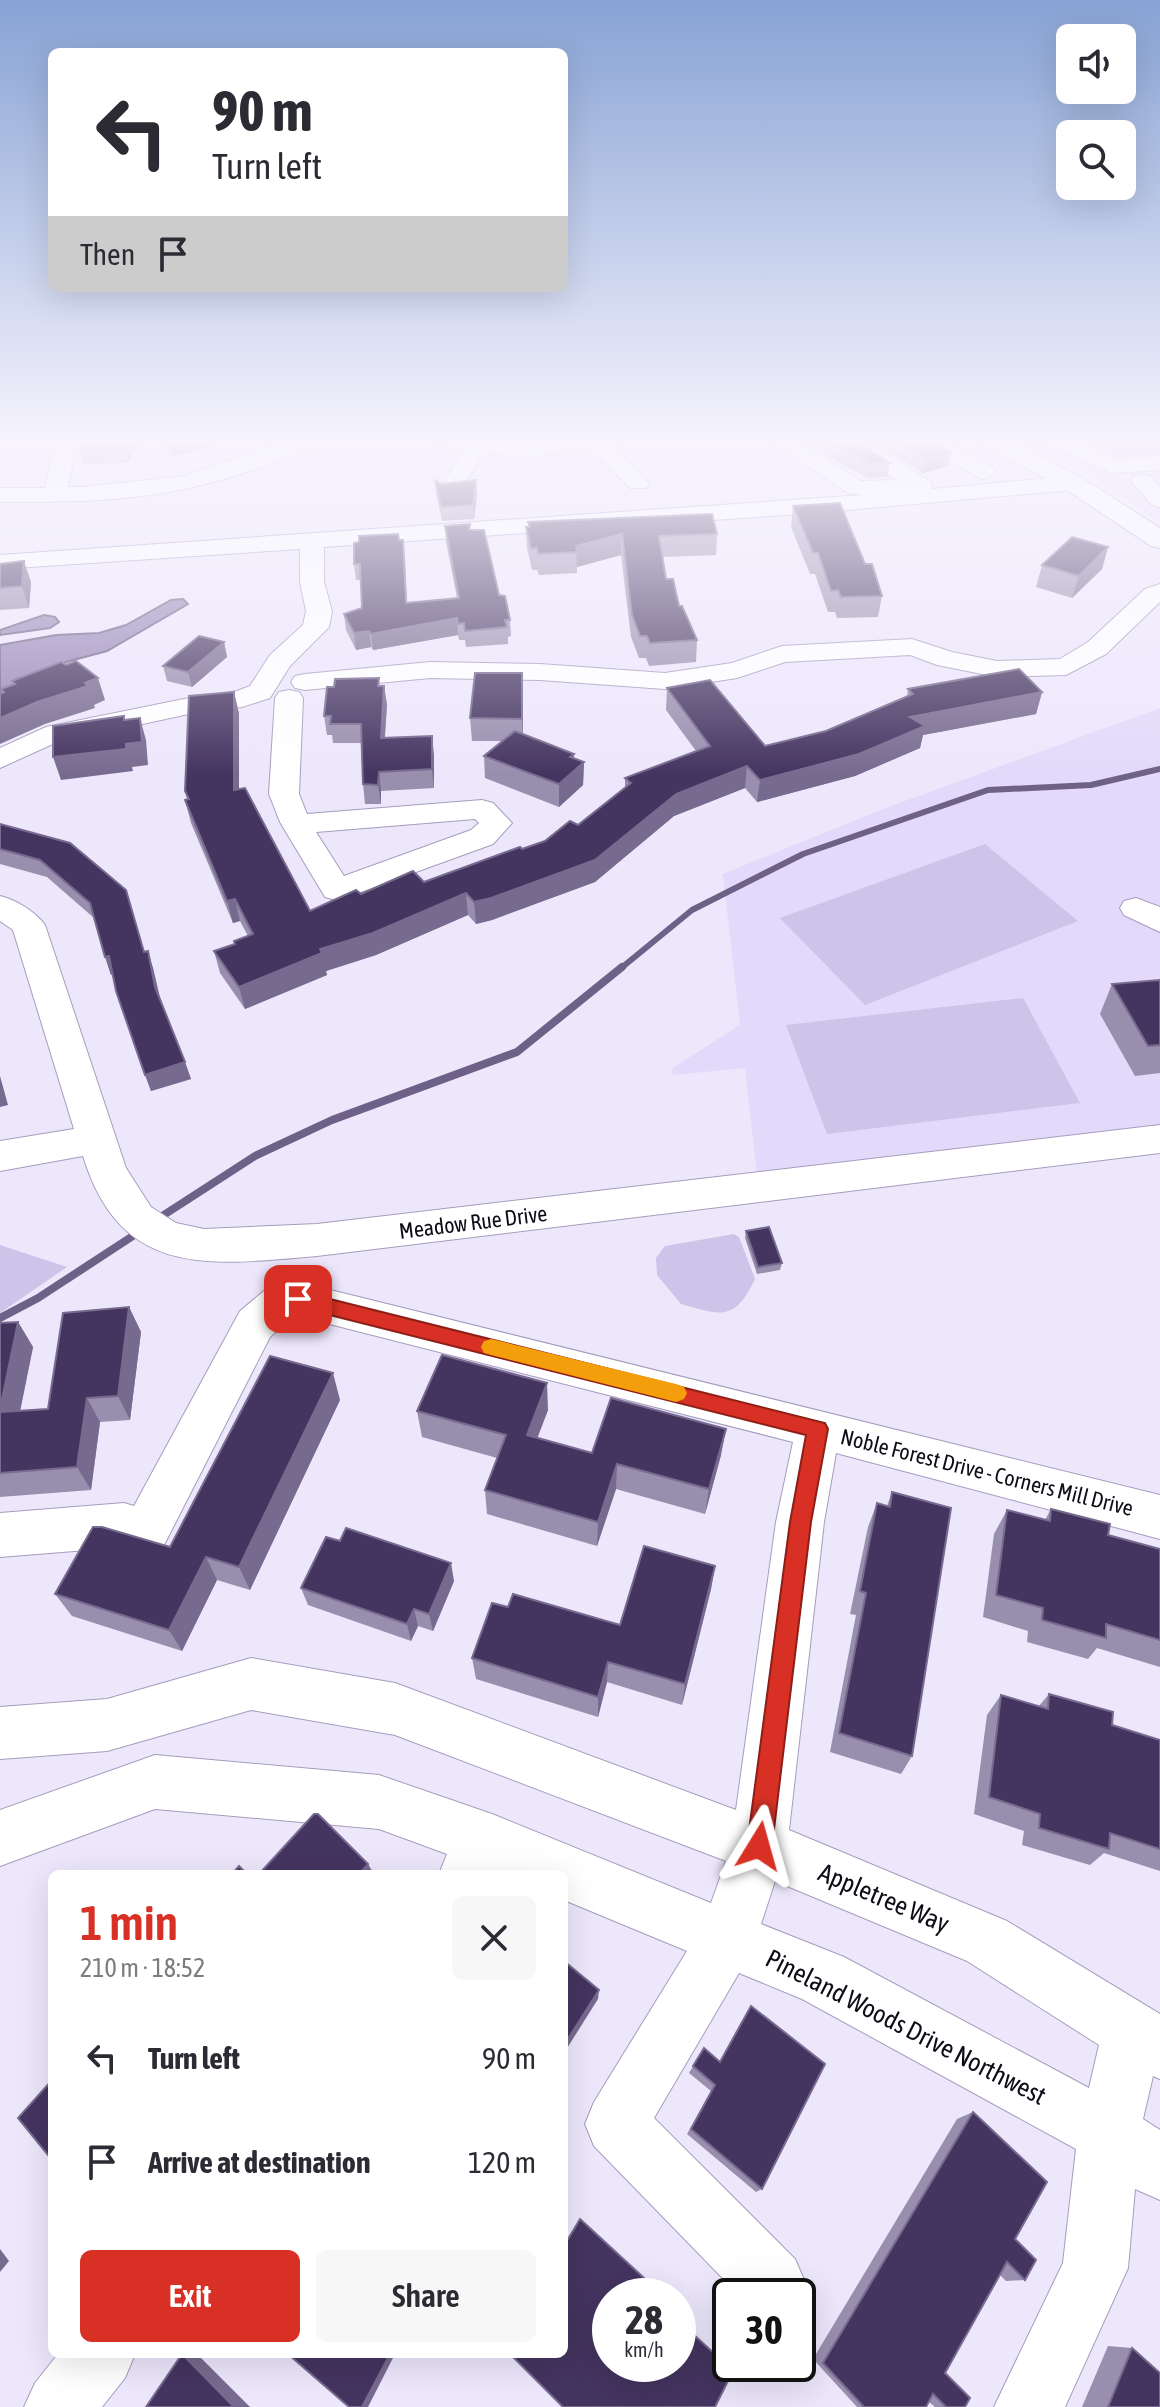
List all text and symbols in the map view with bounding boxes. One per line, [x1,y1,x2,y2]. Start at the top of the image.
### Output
map controls [1056,24,1136,200]
button: sound [1056,24,1136,104]
text: 90 m [212,79,313,143]
icon: left [80,80,184,184]
button: search [1056,120,1136,200]
text: Turn left [212,145,322,187]
icon: arrive [151,232,195,276]
text: Then [80,237,135,271]
street label: Meadow Rue Drive [397,1200,549,1244]
pin [264,1265,332,1333]
icon: arrive [276,1277,320,1321]
street label: Noble Forest Drive - Corners Mill Drive [838,1423,1136,1521]
position arrow [717,1804,801,1888]
street label: Appletree Way [814,1857,954,1939]
text: 1 min [80,1895,178,1950]
button: close [452,1896,536,1980]
street label: Pineland Woods Drive Northwest [761,1943,1051,2111]
text: 210 m · 18:52 [80,1953,205,1983]
icon: left [80,2036,124,2080]
text: Turn left [148,2041,240,2075]
text: 90 m [482,2041,536,2075]
icon: arrive [80,2140,124,2184]
text: Arrive at destination [148,2145,370,2179]
text: 120 m [468,2145,536,2179]
button: Exit [80,2250,300,2342]
button: Share [316,2250,536,2342]
speed limit sign: 30 [712,2278,816,2382]
text: 28 [625,2297,663,2342]
text: km/h [624,2338,664,2361]

